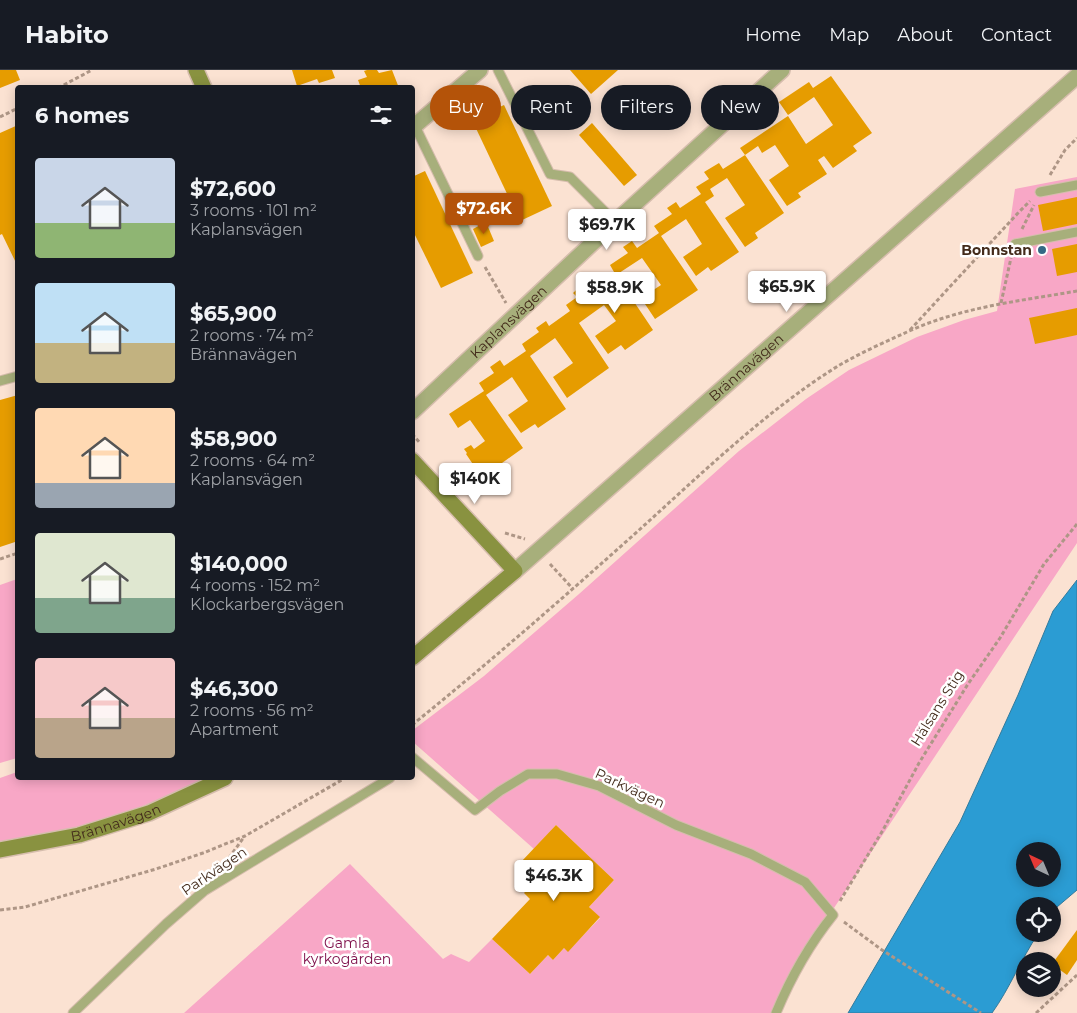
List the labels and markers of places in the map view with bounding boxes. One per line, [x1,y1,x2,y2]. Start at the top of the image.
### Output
pin: $72.6K [443,192,525,235]
pin: $69.7K [566,208,648,251]
place label: Bonnstan [961,241,1032,259]
marker: Bonnstan [1036,244,1048,256]
pin: $65.9K [746,270,828,313]
pin: $58.9K [574,272,656,314]
pin: $140K [440,462,510,505]
pin: $46.3K [513,860,595,902]

